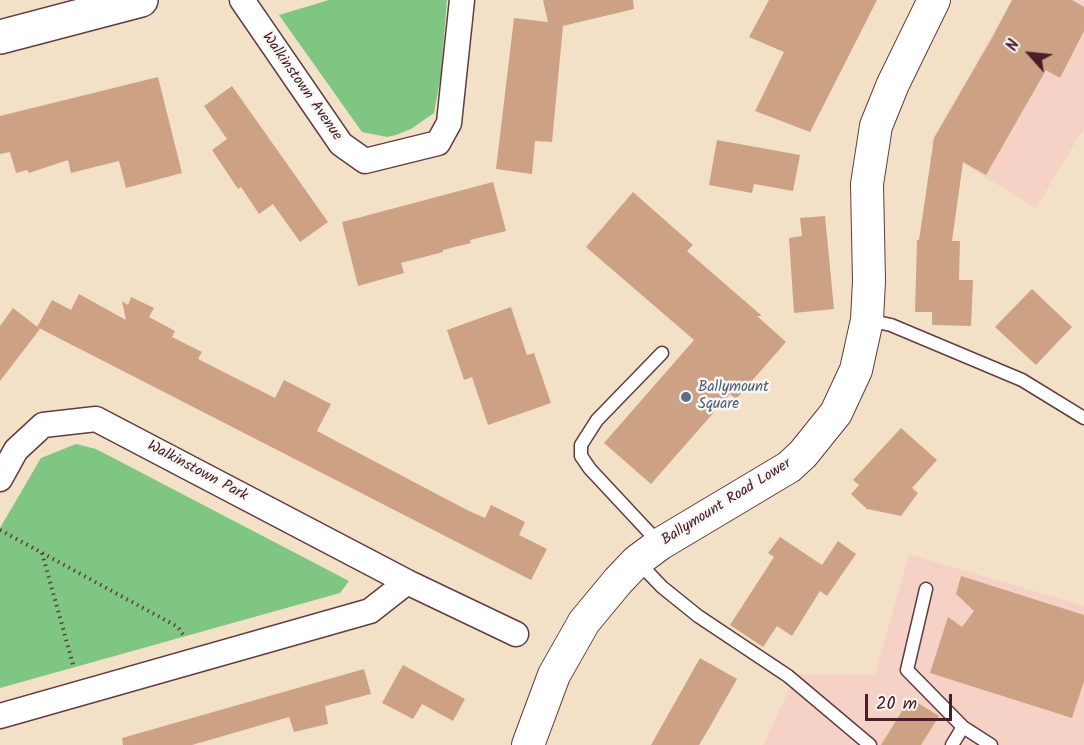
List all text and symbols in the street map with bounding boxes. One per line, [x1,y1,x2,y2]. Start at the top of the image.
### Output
north arrow [1000,24,1060,84]
street label: Walkinstown Avenue [257,29,345,145]
text: N [1000,35,1027,56]
place label: Ballymount Square [698,379,769,414]
marker: Ballymount Square [679,390,693,404]
street label: Walkinstown Park [144,438,250,506]
street label: Ballymount Road Lower [659,456,795,550]
scale bar [868,682,955,720]
text: 20 m [876,690,917,719]

